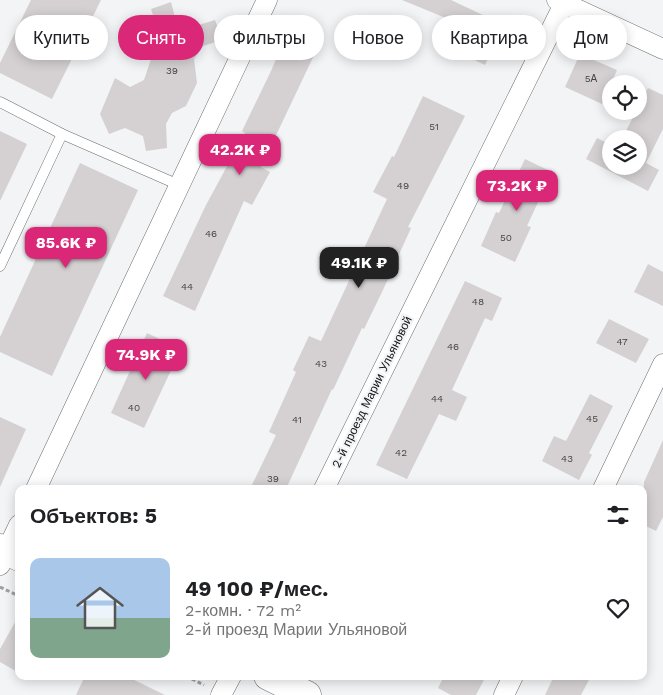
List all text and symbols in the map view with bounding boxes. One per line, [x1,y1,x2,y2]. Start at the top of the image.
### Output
chip: Купить [15,15,108,60]
chip: Снять [118,15,204,60]
chip: Фильтры [214,15,324,60]
chip: Новое [334,15,422,60]
chip: Квартира [432,15,546,60]
chip: Дом [556,15,627,60]
house number: 39 [166,65,178,76]
house number: 5А [585,73,598,84]
map controls [602,75,647,175]
button: locate [602,75,647,120]
house number: 51 [429,121,439,132]
button: layers [602,130,647,175]
pin: 42.2K ₽ [194,134,286,176]
text: 42.2K ₽ [210,140,270,159]
pin: 73.2K ₽ [471,170,563,212]
text: 73.2K ₽ [487,176,547,195]
house number: 49 [397,180,409,191]
pin: 85.6K ₽ [20,226,112,269]
house number: 46 [205,228,217,239]
house number: 50 [500,232,512,243]
text: 85.6K ₽ [36,233,96,252]
pin: 49.1K ₽ [313,246,405,289]
text: 49.1K ₽ [331,253,387,272]
house number: 44 [181,281,193,292]
house number: 48 [472,296,484,307]
street label: 2-й проезд Марии Ульяновой [329,314,415,470]
house number: 47 [616,336,628,347]
pin: 74.9K ₽ [100,338,192,381]
house number: 46 [447,341,459,352]
text: 74.9K ₽ [116,345,176,364]
house number: 43 [315,358,327,369]
house number: 44 [431,393,443,404]
house number: 40 [128,402,140,413]
house number: 45 [586,413,598,424]
house number: 41 [292,414,302,425]
house number: 42 [395,447,407,458]
house number: 43 [561,453,573,464]
house number: 39 [267,473,279,484]
icon: filters [604,501,632,529]
text: Объектов: 5 [30,503,157,528]
text: 49 100 ₽/мес. [185,576,328,601]
icon: home [70,578,130,638]
icon: heart [604,594,632,622]
text: 2-комн. · 72 m² [185,601,301,620]
text: 2-й проезд Марии Ульяновой [185,620,407,639]

